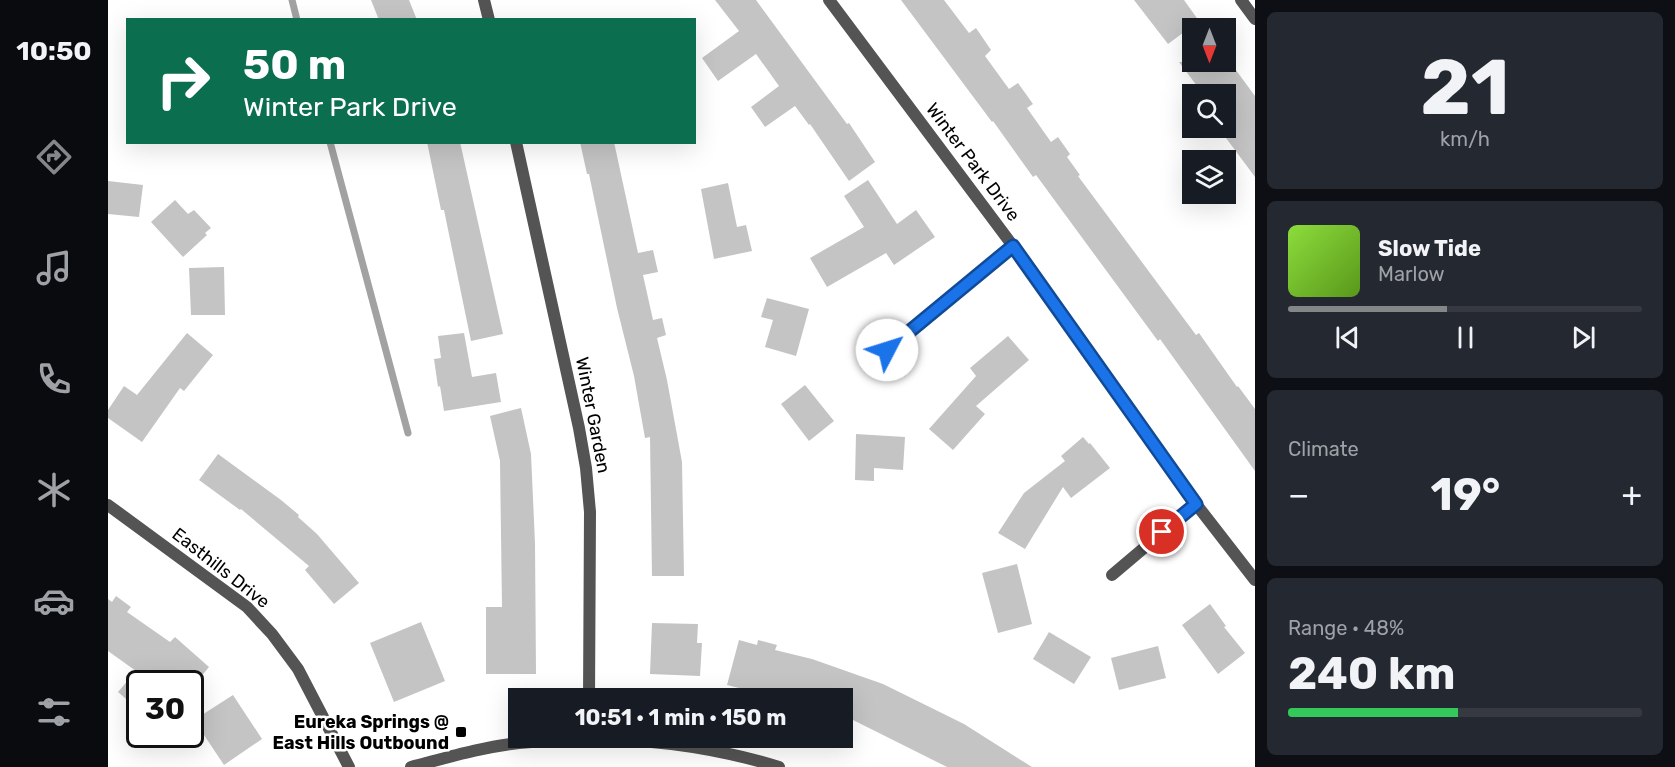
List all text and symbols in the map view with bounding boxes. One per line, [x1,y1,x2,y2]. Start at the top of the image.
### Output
north arrow [1182,18,1236,72]
map controls [1182,18,1236,204]
text: 10:50 [16,35,92,67]
text: 50 m [243,40,346,90]
text: 21 [1420,41,1510,134]
icon: right [144,42,222,120]
button: search [1182,84,1236,138]
text: Winter Park Drive [243,91,457,123]
street label: Winter Park Drive [921,98,1025,226]
text: km/h [1440,127,1490,151]
icon: directions [33,136,75,178]
button: layers [1182,150,1236,204]
text: Slow Tide [1378,235,1481,262]
icon: music [33,247,75,289]
text: Marlow [1378,262,1445,286]
position arrow [855,318,919,382]
icon: previous [1331,321,1364,354]
icon: pause [1449,321,1482,354]
icon: next [1567,321,1600,354]
street label: Winter Garden [571,355,615,475]
icon: phone [33,358,75,400]
text: Climate [1288,437,1359,461]
text: 19° [1431,468,1500,521]
icon: climate [33,469,75,511]
text: − [1288,475,1309,514]
text: + [1621,475,1642,514]
pin [1136,506,1187,557]
icon: arrive [1145,515,1178,548]
street label: Easthills Drive [168,523,274,613]
icon: car [33,580,75,622]
text: Range · 48% [1288,616,1404,640]
text: 240 km [1288,647,1456,700]
speed limit sign: 30 [126,670,204,748]
icon: filters [33,691,75,733]
text: 10:51 · 1 min · 150 m [575,704,786,731]
place label: Eureka Springs @ East Hills Outbound [273,711,449,754]
marker: Eureka Springs @ East Hills Outbound [454,725,468,739]

